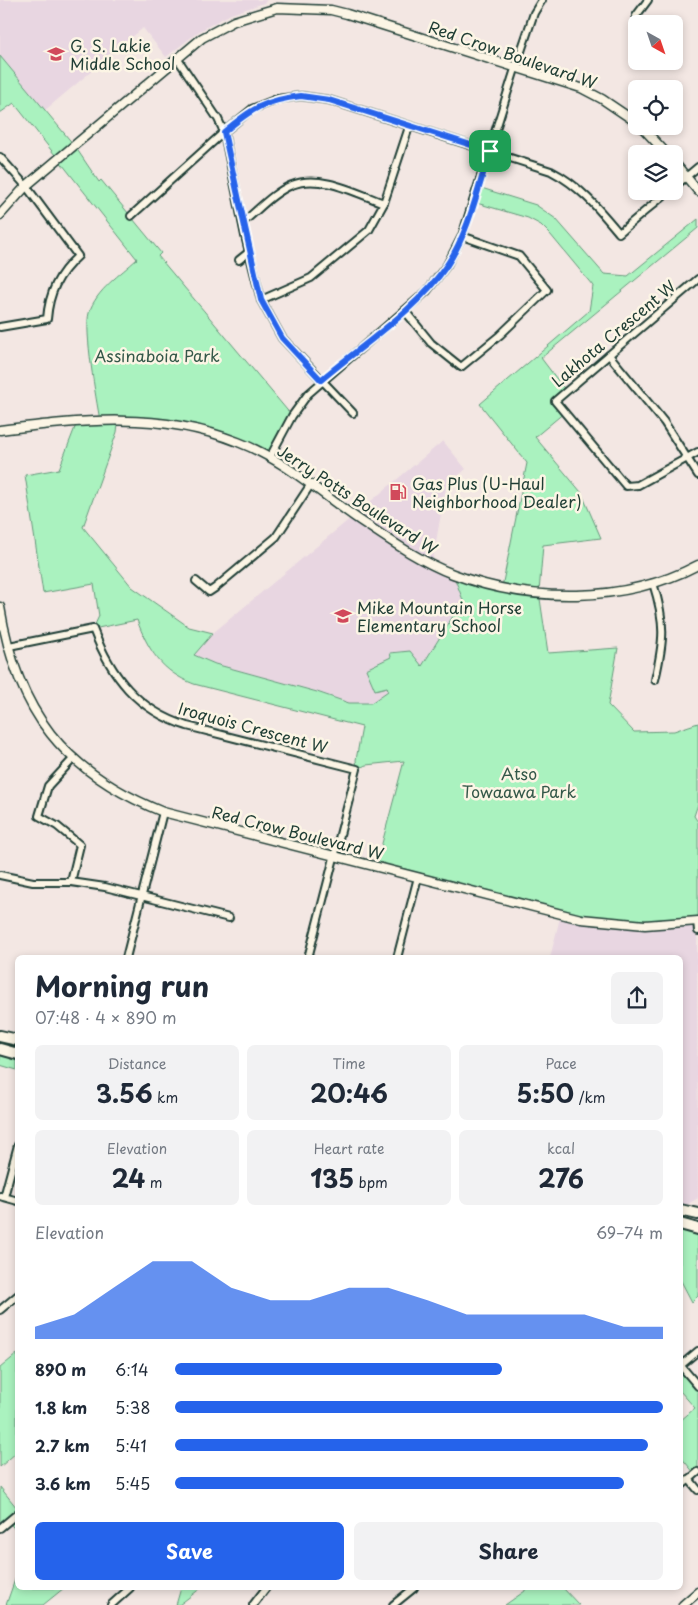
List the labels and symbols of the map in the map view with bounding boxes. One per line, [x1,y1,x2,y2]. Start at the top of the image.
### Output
street label: Red Crow Boulevard W [426,14,601,94]
north arrow [628,15,682,70]
place label: G. S. Lakie Middle School [70,33,175,75]
school or university icon: G. S. Lakie Middle School [46,44,66,64]
pin [469,130,511,172]
street label: Lakhota Crescent W [546,273,681,392]
park label: Assinaboia Park [94,343,220,367]
street label: Jerry Potts Boulevard W [273,438,443,560]
place label: Gas Plus (U-Haul Neighborhood Dealer) [412,471,582,513]
fuel station icon: Gas Plus (U-Haul Neighborhood Dealer) [388,482,408,502]
place label: Mike Mountain Horse Elementary School [357,595,522,637]
school or university icon: Mike Mountain Horse Elementary School [333,606,353,626]
street label: Iroquois Crescent W [176,696,331,759]
park label: Atso Towaawa Park [462,761,576,803]
street label: Red Crow Boulevard W [209,799,387,865]

